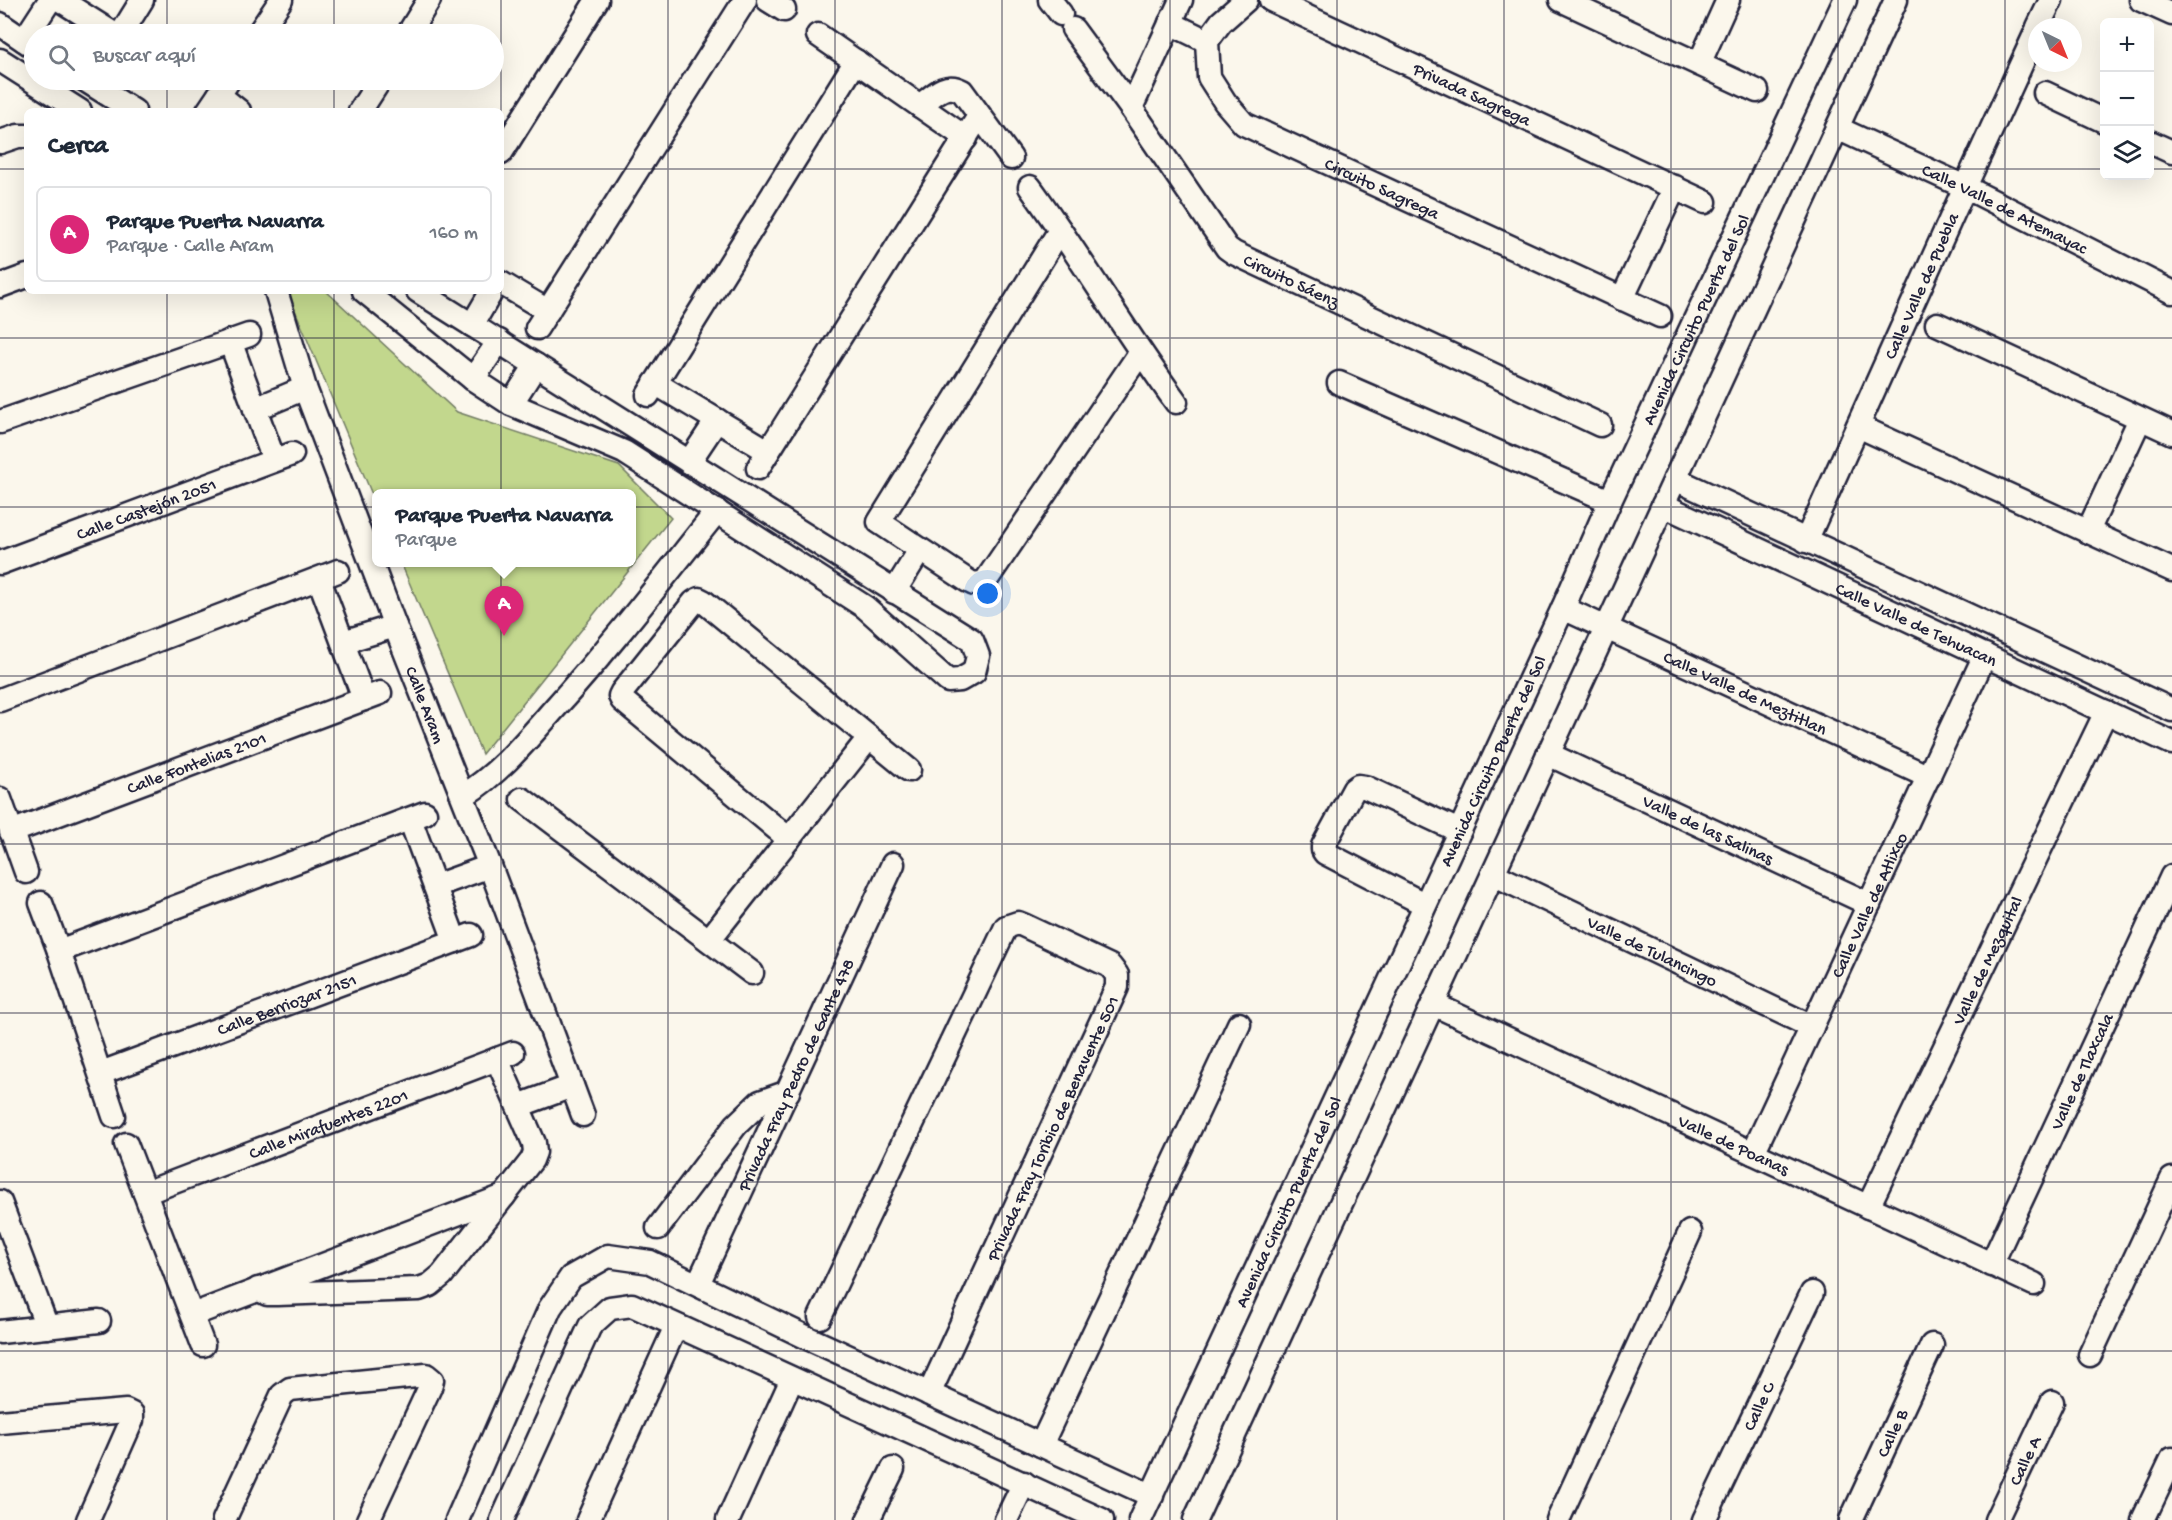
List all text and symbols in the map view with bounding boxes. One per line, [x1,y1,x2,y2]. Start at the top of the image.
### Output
north arrow [2028,18,2082,72]
map controls [2100,18,2154,180]
button: + [2100,18,2154,72]
search box [24,24,504,90]
icon: search [45,41,78,74]
text: Buscar aquí [93,44,196,70]
street label: Privada Sagrega [1408,59,1534,133]
button: − [2100,72,2154,126]
button: layers [2100,126,2154,180]
text: Cerca [48,132,108,163]
street label: Circuito Sagrega [1321,155,1443,226]
street label: Calle Valle de Atemayac [1918,161,2091,261]
street label: Calle Valle de Puebla [1881,209,1965,363]
text: Parque Puerta Navarra [107,210,323,236]
street label: Avenida Circuito Puerta del Sol [1639,212,1756,429]
text: A [64,223,75,246]
text: 160 m [429,223,478,246]
text: Parque · Calle Aram [107,236,274,259]
street label: Circuito Sáenz [1239,251,1343,314]
street label: Calle Castejón 2051 [74,475,220,546]
popup [372,489,636,567]
text: Parque Puerta Navarra [396,504,612,530]
text: Parque [396,530,457,553]
your location [973,579,1002,608]
street label: Calle Valle de Tehuacan [1831,579,2000,673]
pin: A [484,586,524,636]
street label: Calle Valle de Meztitlan [1659,648,1830,742]
street label: Avenida Circuito Puerta del Sol [1437,653,1552,871]
street label: Calle Aram [399,664,448,747]
street label: Calle Fontelias 2101 [124,729,270,800]
street label: Valle de las Salinas [1638,791,1777,871]
street label: Calle Valle de Atlixco [1828,830,1914,982]
street label: Valle de Mezquital [1949,894,2029,1030]
street label: Valle de Tulancingo [1582,912,1720,993]
street label: Privada Fray Pedro de Gante 478 [734,956,861,1196]
street label: Calle Berriozar 2151 [215,971,360,1042]
street label: Privada Fray Toribio de Benavente 501 [983,993,1125,1266]
street label: Valle de Tlaxcala [2047,1010,2120,1135]
street label: Calle Mirafuentes 2201 [247,1086,412,1165]
street label: Avenida Circuito Puerta del Sol [1232,1094,1348,1311]
street label: Valle de Poanas [1673,1111,1793,1182]
street label: Calle C [1740,1379,1781,1435]
street label: Calle B [1873,1406,1914,1461]
street label: Calle A [2006,1432,2048,1489]

